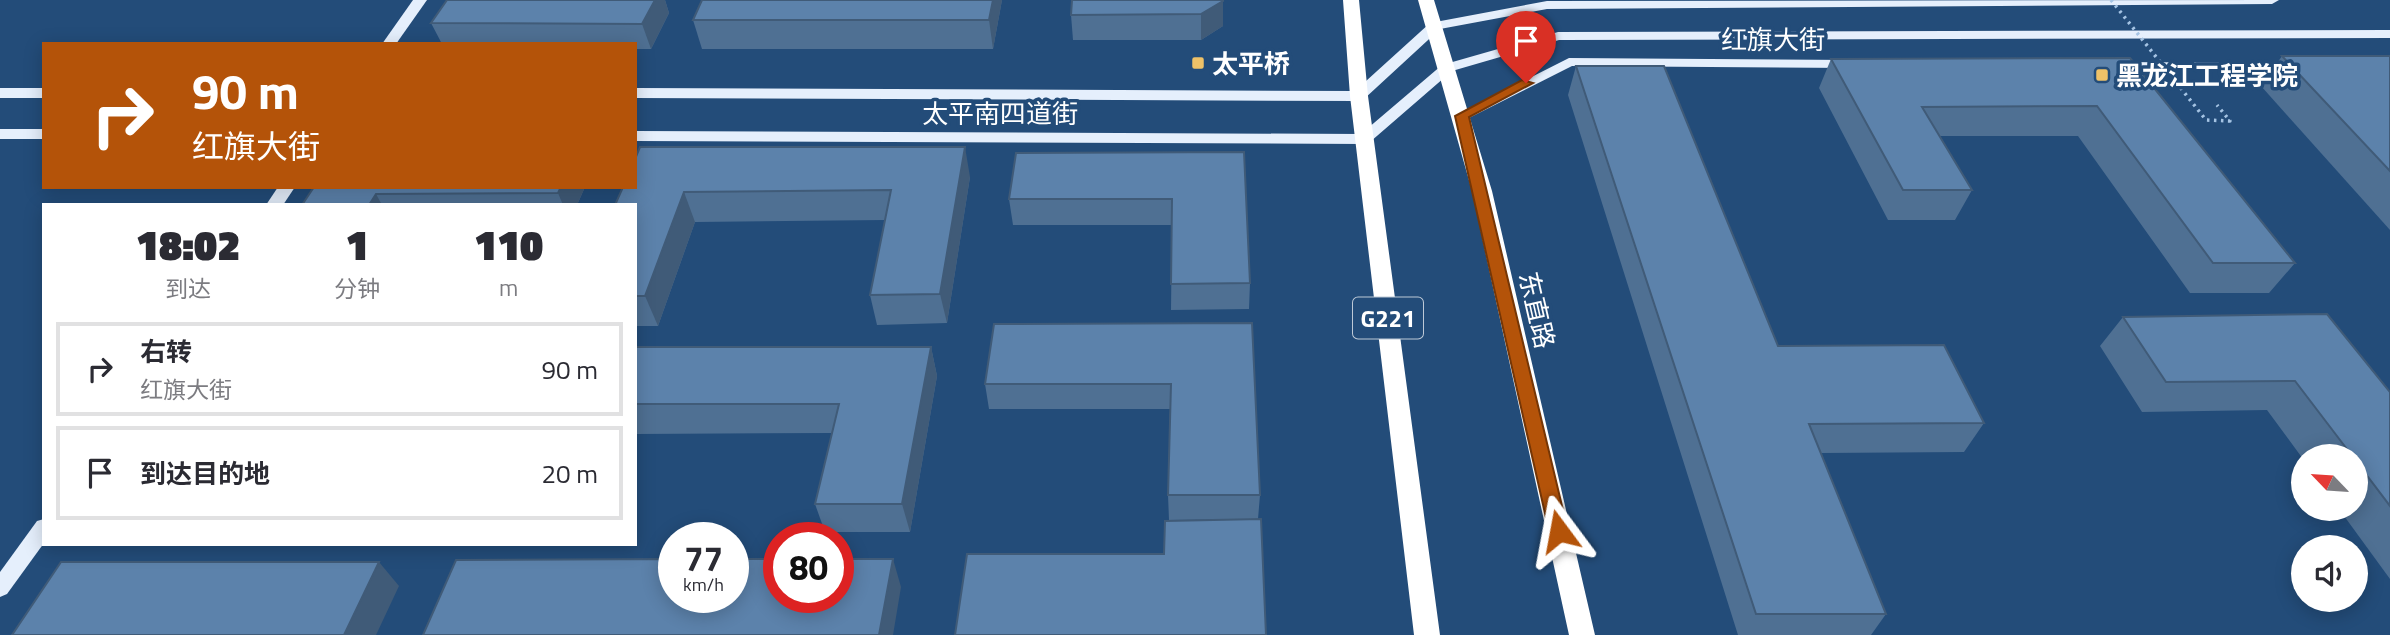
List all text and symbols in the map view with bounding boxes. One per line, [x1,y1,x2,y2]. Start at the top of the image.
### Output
pin [1496,11,1556,83]
street label: 红旗大街 [1721,20,1825,59]
icon: arrive [1507,22,1545,60]
place label: 太平桥 [1212,44,1290,83]
text: 90 m [192,53,299,128]
marker: 太平桥 [1190,55,1206,71]
place label: 黑龙江工程学院 [2116,56,2298,95]
marker: 黑龙江工程学院 [2094,67,2110,83]
icon: right [77,70,168,161]
street label: 太平南四道街 [922,94,1078,133]
text: 红旗大街 [192,122,320,170]
text: 18:02 [136,212,240,276]
text: 1 [346,212,369,276]
text: 110 [474,212,543,276]
street label: 东直路 [1509,268,1565,352]
text: m [499,270,518,305]
text: 到达 [165,271,211,306]
text: 分钟 [334,271,380,306]
road number: G221 [1353,298,1423,338]
text: 右转 [140,332,192,371]
icon: right [81,350,119,388]
text: 90 m [541,350,598,389]
text: 红旗大街 [140,372,232,407]
north arrow [2291,444,2368,522]
map controls [2291,444,2368,612]
icon: arrive [81,454,119,492]
text: 到达目的地 [140,454,270,493]
text: 20 m [541,454,598,493]
position arrow [1522,494,1596,568]
speed limit sign: 80 [763,522,854,613]
text: 77 [684,531,723,585]
button: sound [2291,535,2368,612]
text: km/h [683,571,724,598]

